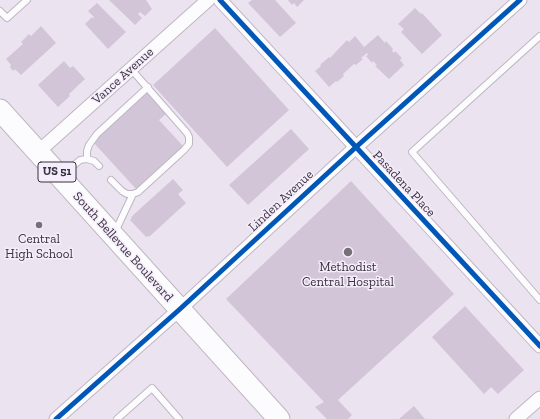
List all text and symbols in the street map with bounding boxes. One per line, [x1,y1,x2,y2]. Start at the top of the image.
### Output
street label: Vance Avenue [89,44,157,108]
street label: Pasadena Place [369,148,439,220]
road number: US 51 [38,162,76,182]
street label: Linden Avenue [245,167,317,235]
street label: South Bellevue Boulevard [70,189,176,305]
marker: Central High School [34,220,44,230]
place label: Central High School [5,231,73,262]
marker: Methodist Central Hospital [342,246,354,258]
place label: Methodist Central Hospital [302,259,394,290]

